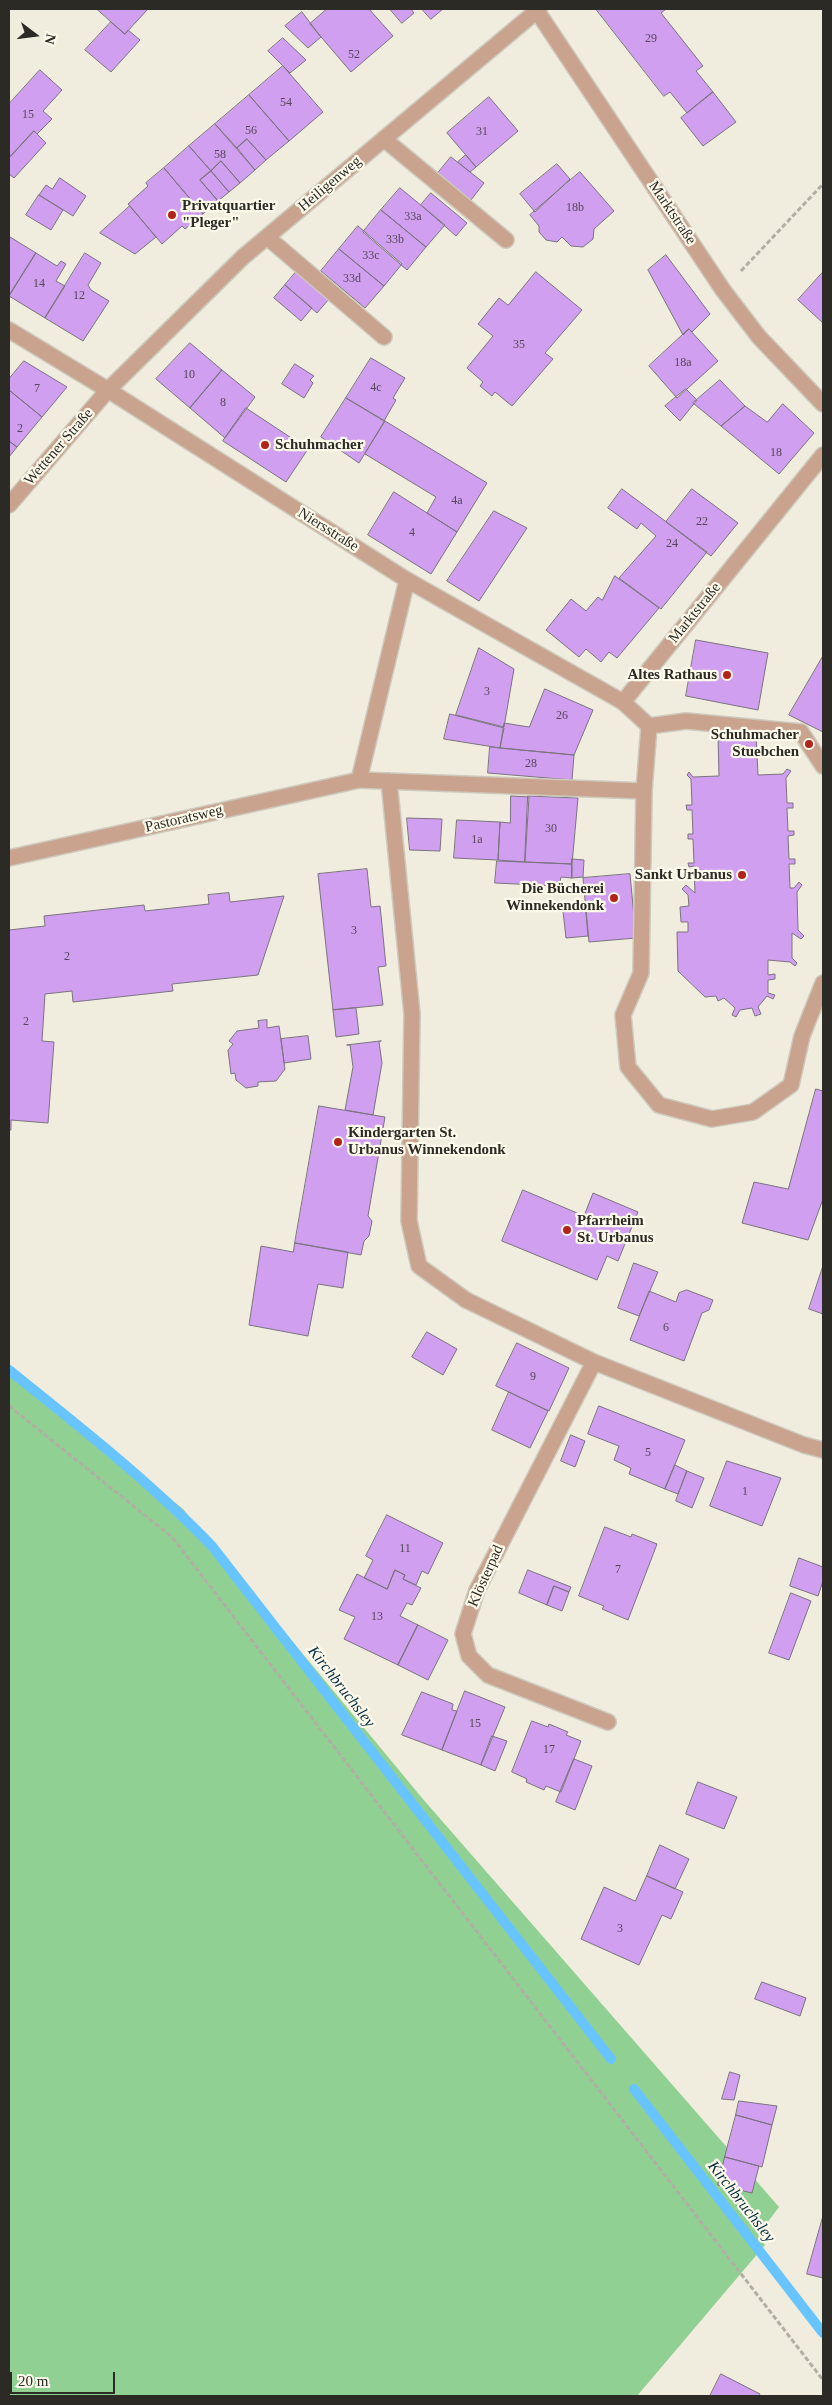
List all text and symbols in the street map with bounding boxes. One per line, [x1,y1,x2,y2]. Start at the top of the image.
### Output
north arrow [10,10,60,60]
text: N [41,32,59,46]
house number: 29 [645,32,657,46]
house number: 52 [348,48,360,62]
house number: 54 [280,96,292,110]
house number: 15 [22,108,34,122]
house number: 56 [245,124,257,138]
house number: 31 [476,125,488,139]
house number: 58 [214,148,226,162]
street label: Heiligenweg [295,152,365,216]
street label: Marktstraße [644,178,700,248]
place label: Privatquartier "Pleger" [182,197,275,232]
house number: 18b [566,201,584,215]
marker: Privatquartier "Pleger" [166,209,178,221]
house number: 33a [404,210,422,224]
house number: 33b [386,233,404,247]
house number: 33c [362,249,380,263]
house number: 33d [343,272,361,286]
house number: 14 [33,277,45,291]
house number: 12 [73,289,85,303]
house number: 35 [513,338,525,352]
house number: 18a [674,356,692,370]
house number: 10 [183,368,195,382]
house number: 4c [370,381,382,395]
house number: 7 [34,382,40,396]
house number: 8 [220,396,226,410]
street label: Wettener Straße [21,405,97,489]
house number: 2 [17,422,23,436]
place label: Schuhmacher [275,436,363,454]
marker: Schuhmacher [259,439,271,451]
house number: 18 [770,446,782,460]
house number: 4a [451,494,463,508]
street label: Niersstraße [294,504,362,556]
house number: 22 [696,515,708,529]
house number: 4 [409,526,415,540]
house number: 24 [666,537,678,551]
street label: Marktstraße [665,579,725,647]
place label: Altes Rathaus [627,666,717,684]
marker: Altes Rathaus [721,669,733,681]
house number: 3 [484,685,490,699]
house number: 26 [556,709,568,723]
place label: Schuhmacher Stuebchen [711,726,799,761]
marker: Schuhmacher Stuebchen [803,738,815,750]
house number: 28 [525,757,537,771]
street label: Pastoratsweg [143,801,225,837]
house number: 30 [545,822,557,836]
house number: 1a [471,833,483,847]
place label: Sankt Urbanus [635,866,732,884]
marker: Sankt Urbanus [736,869,748,881]
place label: Die Bücherei Winnekendonk [506,880,604,915]
marker: Die Bücherei Winnekendonk [608,892,620,904]
house number: 3 [351,924,357,938]
house number: 2 [64,950,70,964]
house number: 2 [23,1015,29,1029]
place label: Kindergarten St. Urbanus Winnekendonk [348,1124,506,1159]
marker: Kindergarten St. Urbanus Winnekendonk [332,1136,344,1148]
place label: Pfarrheim St. Urbanus [577,1212,654,1247]
marker: Pfarrheim St. Urbanus [561,1224,573,1236]
house number: 6 [663,1321,669,1335]
house number: 9 [530,1370,536,1384]
house number: 5 [645,1446,651,1460]
house number: 1 [742,1485,748,1499]
house number: 11 [399,1542,411,1556]
street label: Klösterpad [464,1542,508,1610]
house number: 7 [615,1563,621,1577]
house number: 13 [371,1610,383,1624]
water label: Kirchbruchsley [303,1642,379,1732]
house number: 15 [469,1717,481,1731]
house number: 17 [543,1743,555,1757]
house number: 3 [617,1922,623,1936]
water label: Kirchbruchsley [703,2157,779,2247]
scale bar [12,2362,118,2394]
text: 20 m [18,2373,48,2389]

